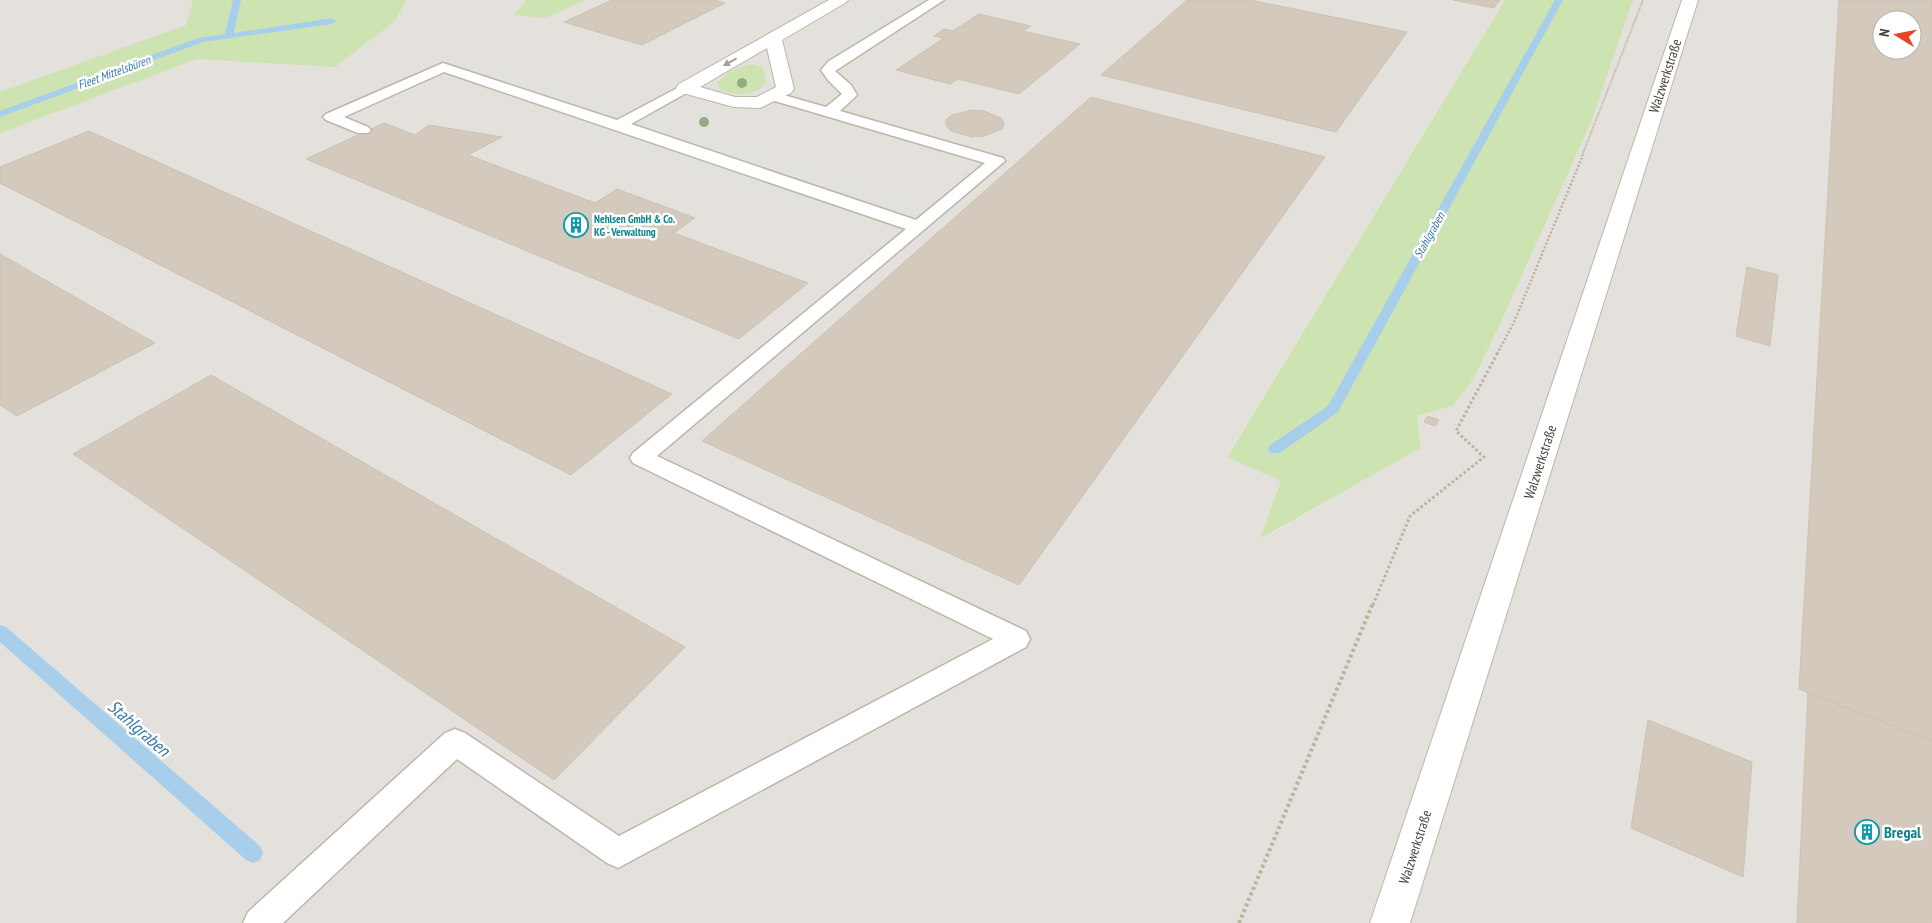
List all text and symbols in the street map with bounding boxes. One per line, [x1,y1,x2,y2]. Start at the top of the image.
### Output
north arrow [1872,10,1922,60]
text: N [1875,27,1894,38]
street label: Walzwerkstraße [1645,37,1685,115]
water label: Fleet Mittelsbüren [76,52,153,92]
one-way arrow [724,57,737,66]
water label: Stahlgraben [1410,209,1448,261]
building icon: Nehlsen GmbH & Co. KG - Verwaltung [563,212,589,238]
place label: Nehlsen GmbH & Co. KG - Verwaltung [594,212,675,239]
street label: Walzwerkstraße [1520,423,1560,501]
water label: Stahlgraben [103,695,176,762]
street label: Walzwerkstraße [1395,808,1435,886]
building icon: Bregal [1854,819,1880,845]
place label: Bregal [1884,822,1921,842]

